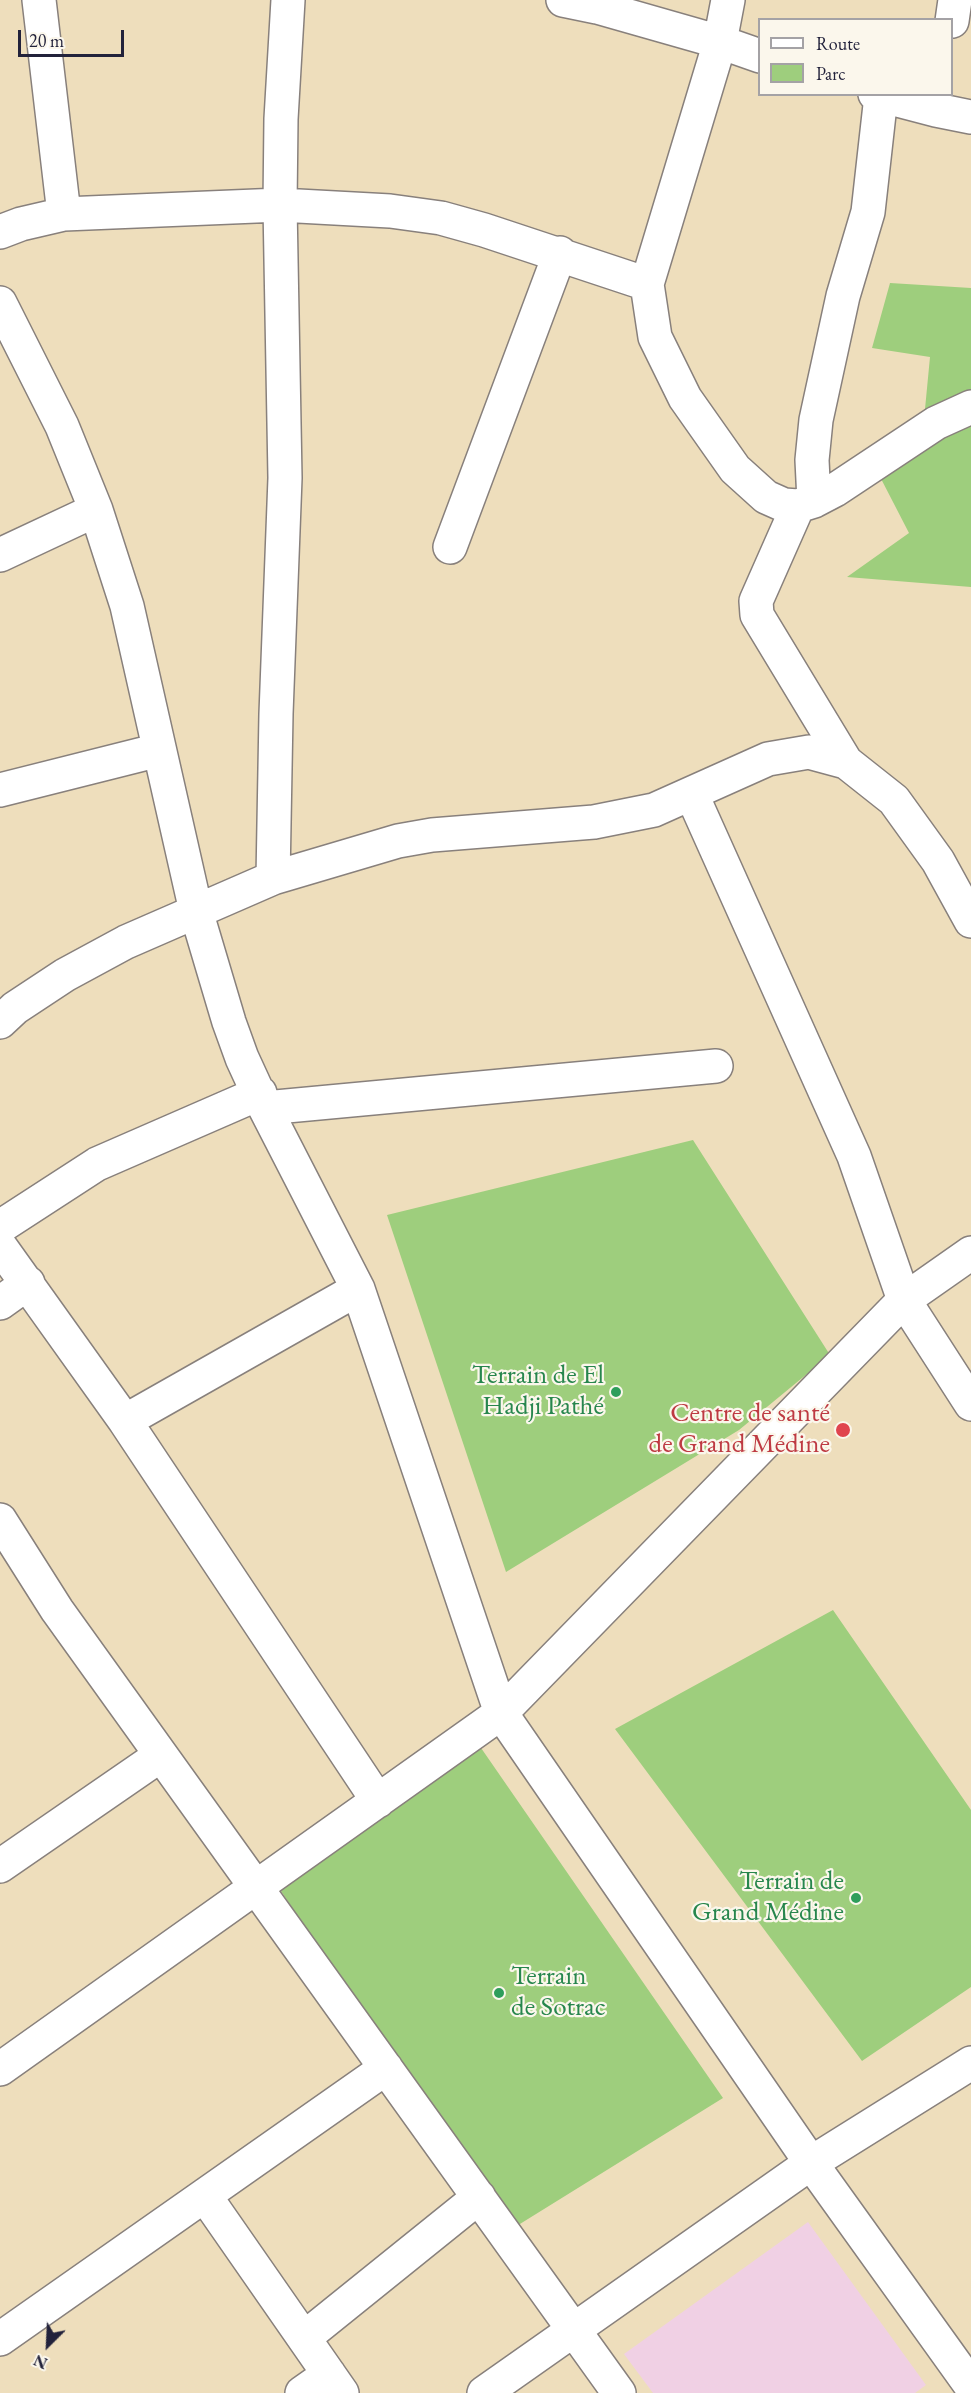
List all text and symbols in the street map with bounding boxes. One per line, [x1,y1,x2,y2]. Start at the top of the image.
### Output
scale bar [21,18,128,56]
legend [758,18,953,96]
text: 20 m [29,29,64,52]
text: Route [816,32,860,55]
text: Parc [816,62,846,85]
place label: Terrain de El Hadji Pathé [472,1360,604,1423]
marker: Terrain de El Hadji Pathé [609,1385,623,1399]
place label: Centre de santé de Grand Médine [649,1398,830,1461]
marker: Centre de santé de Grand Médine [834,1421,852,1439]
place label: Terrain de Grand Médine [692,1866,844,1929]
marker: Terrain de Grand Médine [849,1891,863,1905]
place label: Terrain de Sotrac [511,1961,606,2024]
marker: Terrain de Sotrac [492,1986,506,2000]
north arrow [18,2315,78,2375]
text: N [30,2350,51,2374]

